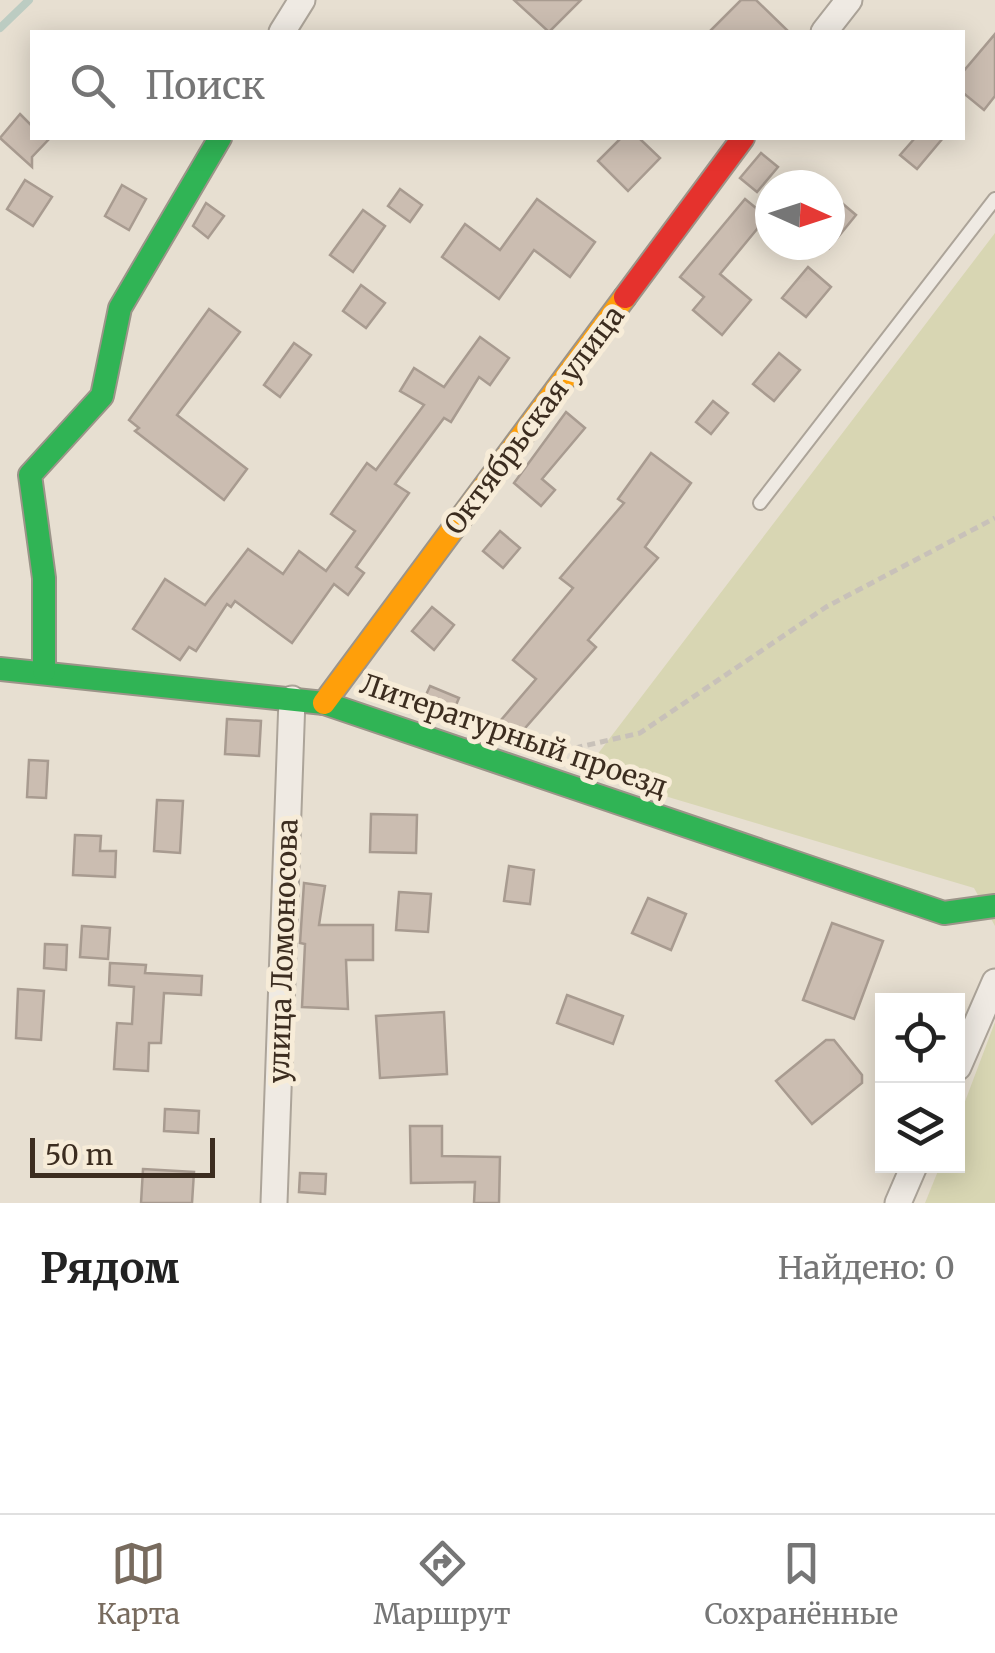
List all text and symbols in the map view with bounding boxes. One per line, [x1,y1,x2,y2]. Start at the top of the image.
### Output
search box [30,30,965,140]
icon: search [65,58,120,113]
text: Поиск [145,62,265,109]
north arrow [755,170,845,260]
street label: Октябрьская улица [436,298,632,542]
street label: Литературный проезд [356,665,672,805]
street label: улица Ломоносова [260,818,306,1084]
map controls [875,993,965,1173]
button: locate [875,993,965,1083]
button: layers [875,1083,965,1173]
scale bar [30,1133,215,1178]
text: 50 m [45,1137,113,1173]
text: Рядом [40,1242,180,1294]
text: Найдено: 0 [778,1248,955,1288]
tab: Карта [97,1536,180,1632]
tab: Маршрут [374,1536,511,1632]
tab: Сохранённые [704,1536,898,1632]

